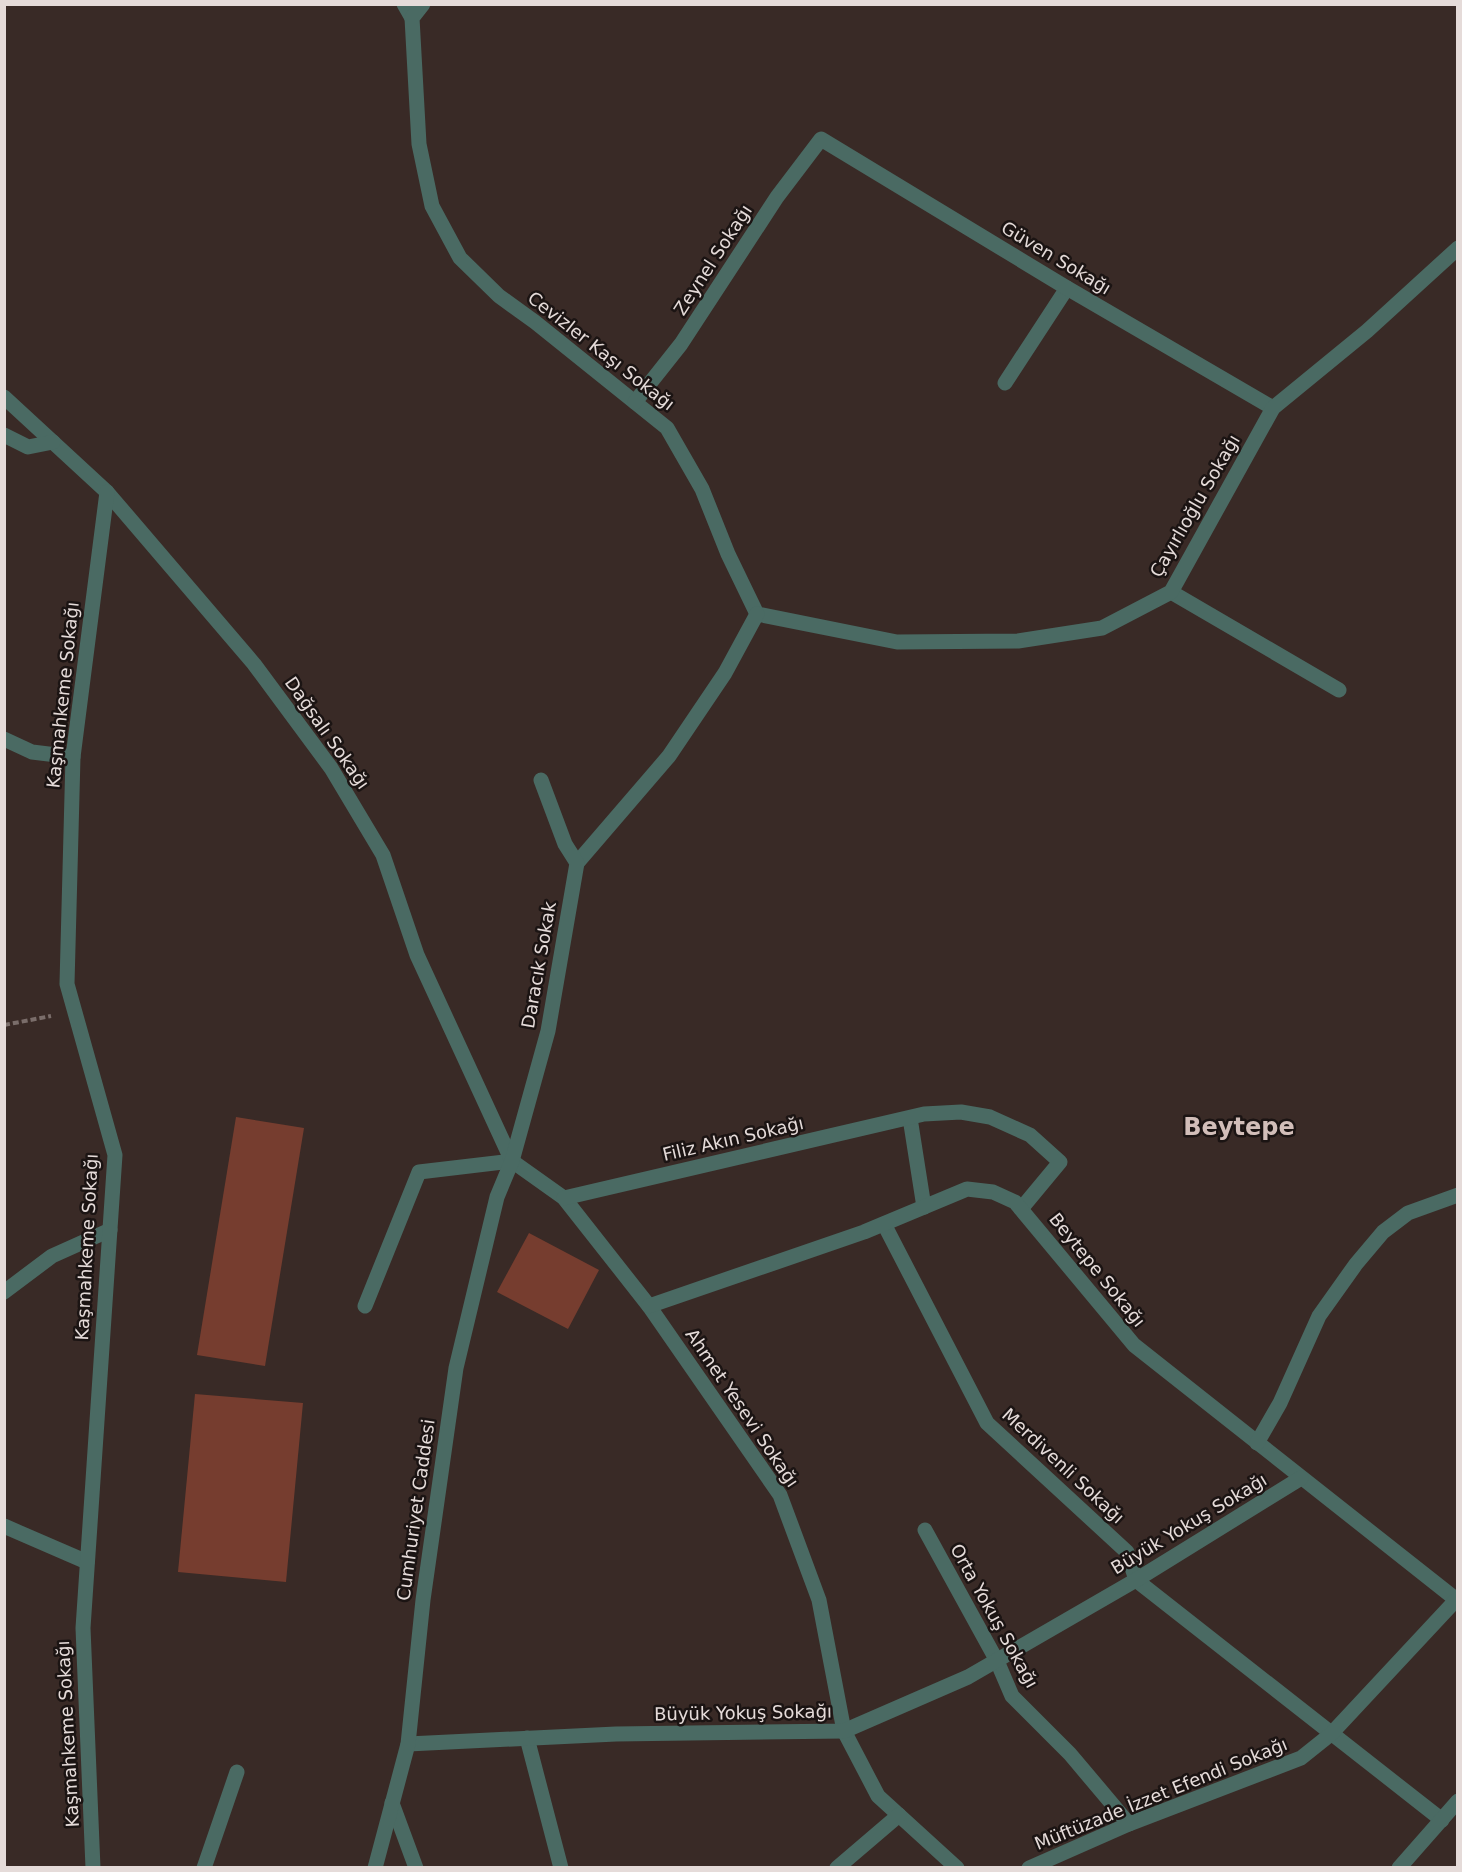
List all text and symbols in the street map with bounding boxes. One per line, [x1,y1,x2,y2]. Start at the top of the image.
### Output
street label: Zeynel Sokağı [669,201,756,319]
street label: Güven Sokağı [998,217,1115,299]
street label: Cevizler Kaşı Sokağı [524,287,679,414]
street label: Çayırlıoğlu Sokağı [1145,431,1244,581]
street label: Kaşmahkeme Sokağı [42,601,83,789]
street label: Dağsalı Sokağı [281,672,374,793]
street label: Daracık Sokak [517,899,560,1030]
street label: Filiz Akın Sokağı [660,1112,805,1165]
district label: Beytepe [1183,1113,1295,1141]
street label: Kaşmahkeme Sokağı [71,1153,102,1341]
street label: Beytepe Sokağı [1045,1209,1150,1331]
street label: Ahmet Yesevi Sokağı [682,1324,803,1491]
street label: Merdivenli Sokağı [998,1404,1129,1528]
street label: Cumhuriyet Caddesi [392,1418,439,1602]
street label: Büyük Yokuş Sokağı [1107,1469,1270,1578]
street label: Orta Yokuş Sokağı [946,1540,1043,1691]
street label: Kaşmahkeme Sokağı [52,1640,83,1828]
street label: Büyük Yokuş Sokağı [654,1700,832,1725]
street label: Müftüzade İzzet Efendi Sokağı [1031,1733,1290,1854]

